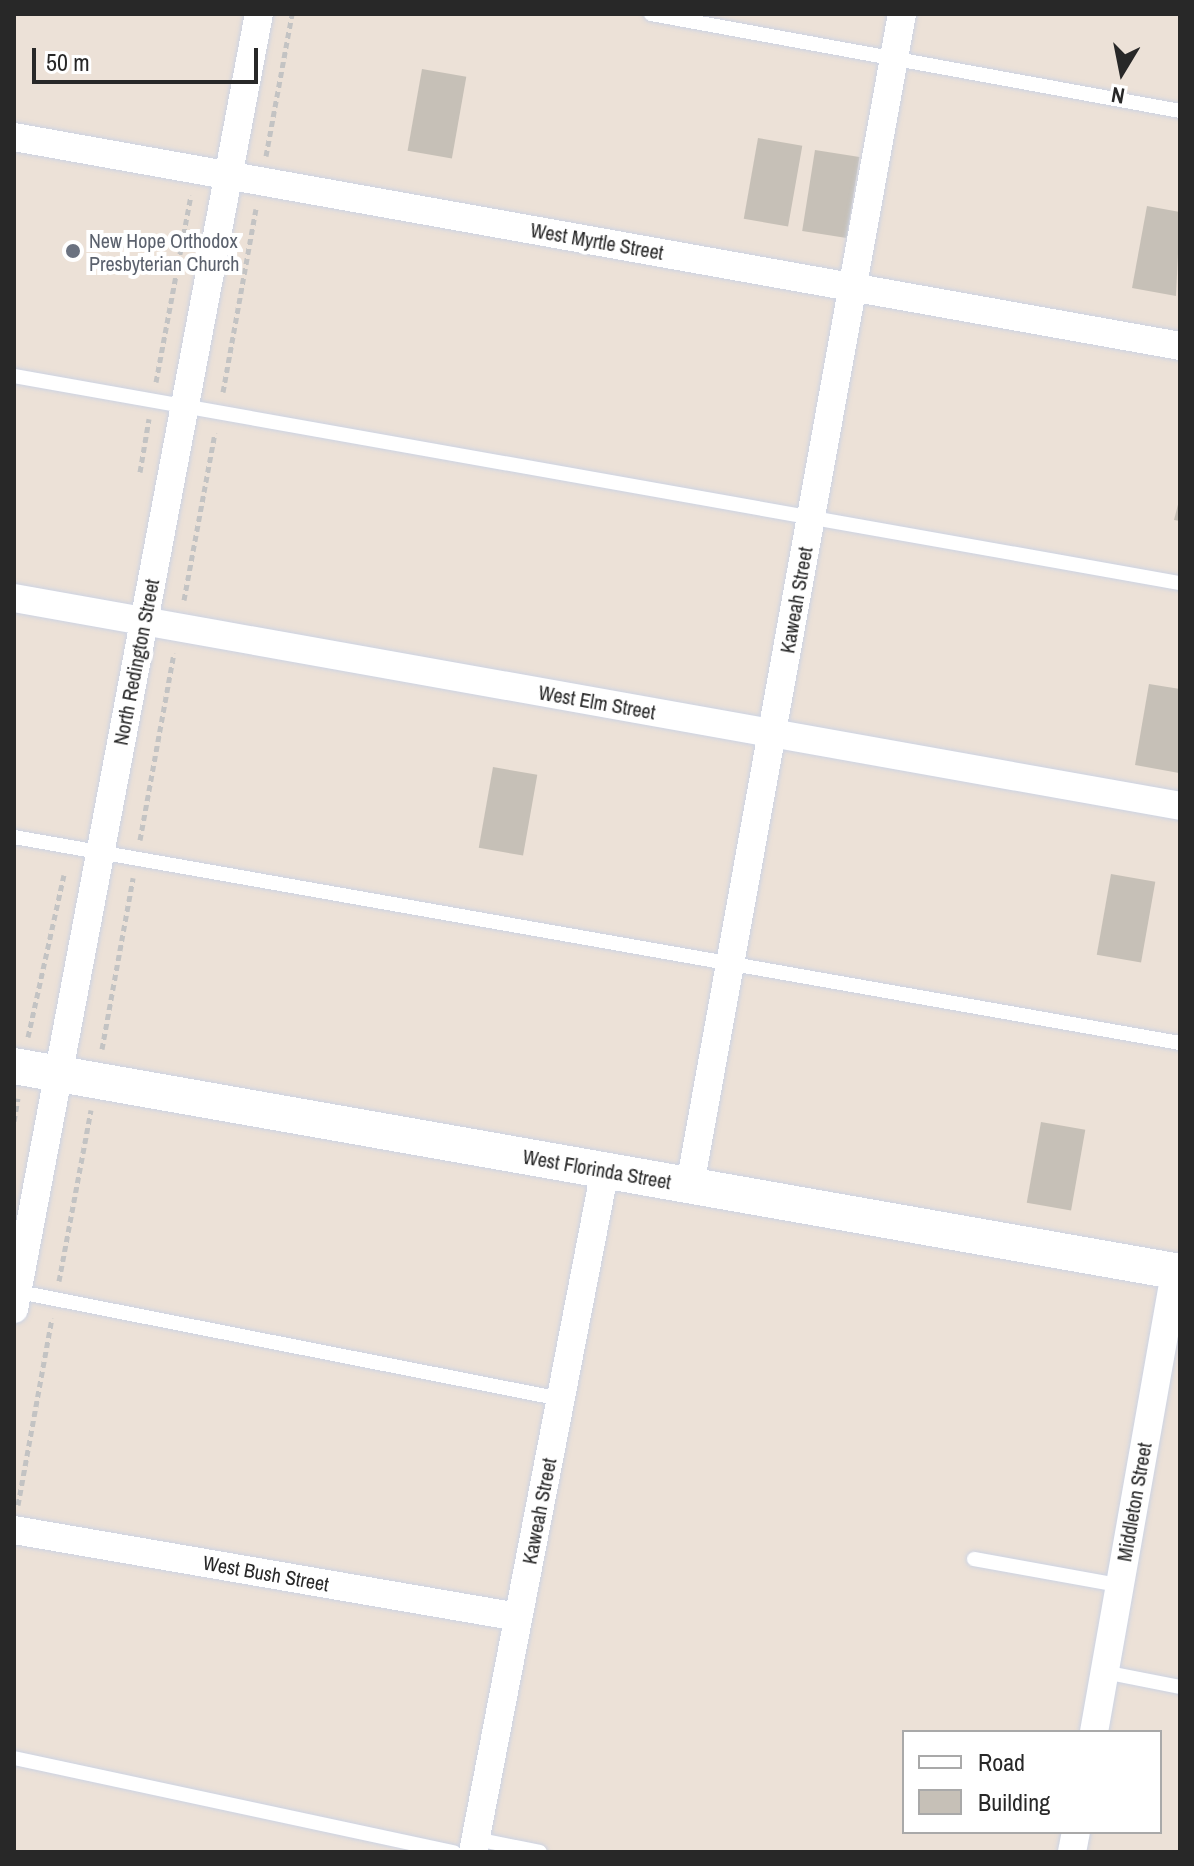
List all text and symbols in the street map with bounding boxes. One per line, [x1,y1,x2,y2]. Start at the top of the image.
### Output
scale bar [36,32,262,82]
north arrow [1082,32,1162,112]
text: 50 m [46,46,90,78]
text: N [1109,80,1127,112]
street label: West Myrtle Street [529,217,665,265]
place label: New Hope Orthodox Presbyterian Church [89,228,239,275]
marker: New Hope Orthodox Presbyterian Church [64,242,82,260]
street label: Kaweah Street [775,545,817,655]
street label: North Redington Street [108,577,164,747]
street label: West Elm Street [537,680,657,724]
street label: West Florinda Street [521,1144,673,1194]
street label: Middleton Street [1112,1441,1156,1563]
street label: Kaweah Street [517,1456,561,1566]
street label: West Bush Street [201,1550,331,1596]
legend [902,1730,1162,1834]
text: Road [978,1746,1025,1778]
text: Building [978,1786,1050,1818]

